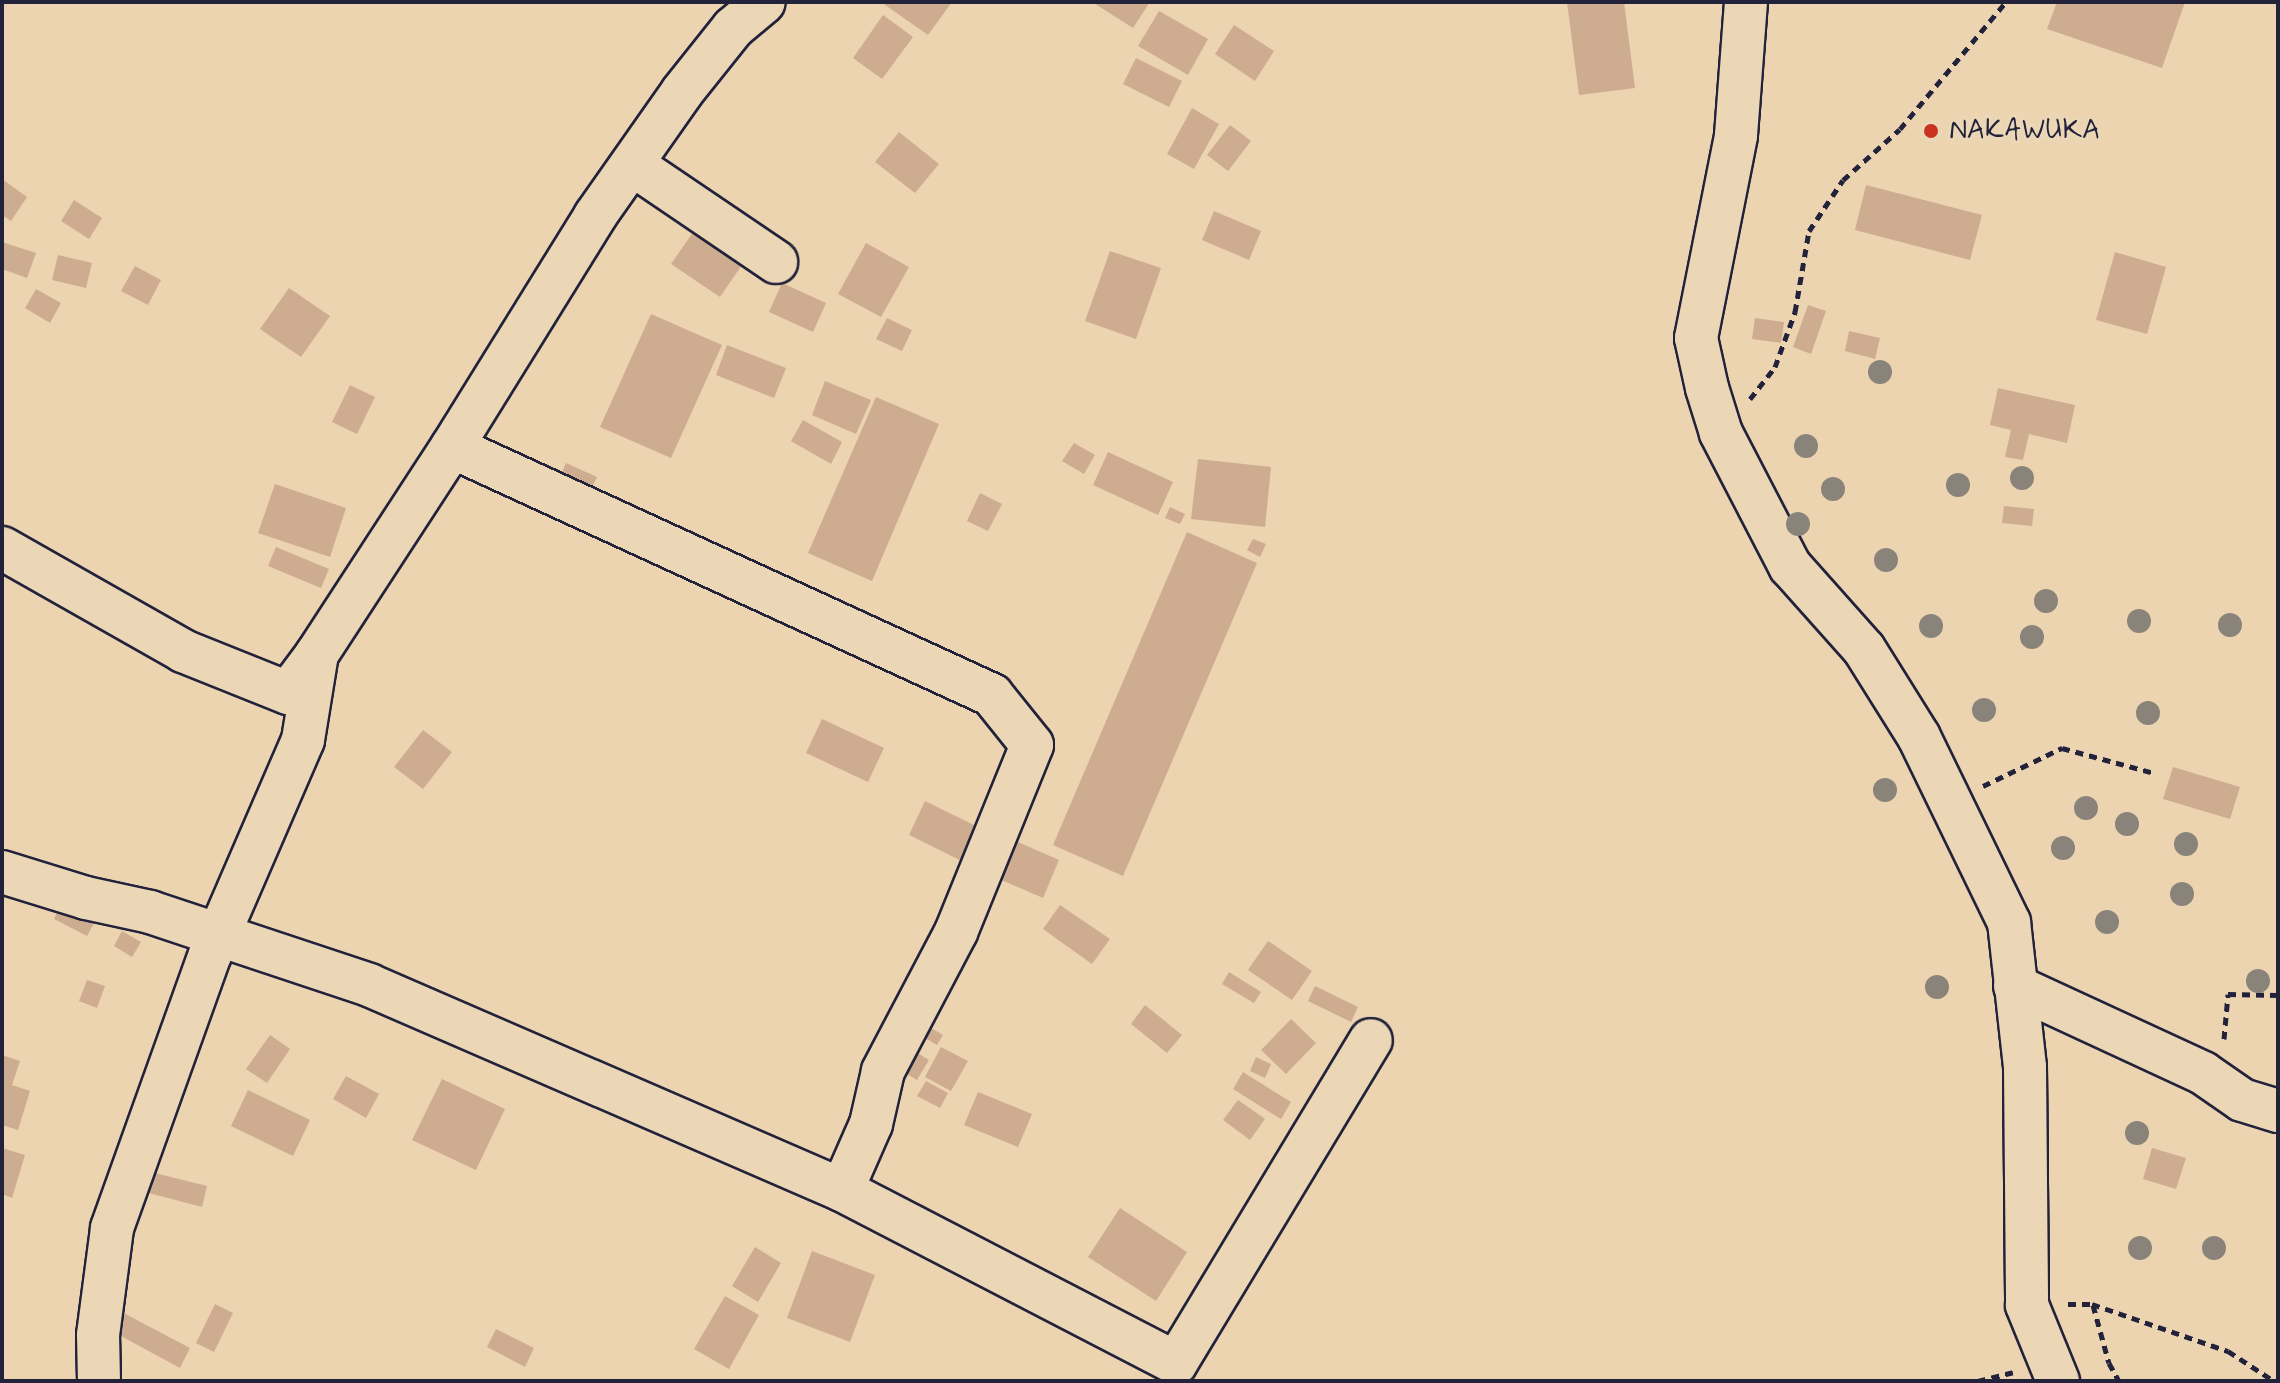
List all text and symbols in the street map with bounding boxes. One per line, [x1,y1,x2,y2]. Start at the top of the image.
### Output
place label: NAKAWUKA [1949,114,2100,148]
marker: NAKAWUKA [1920,120,1942,142]

